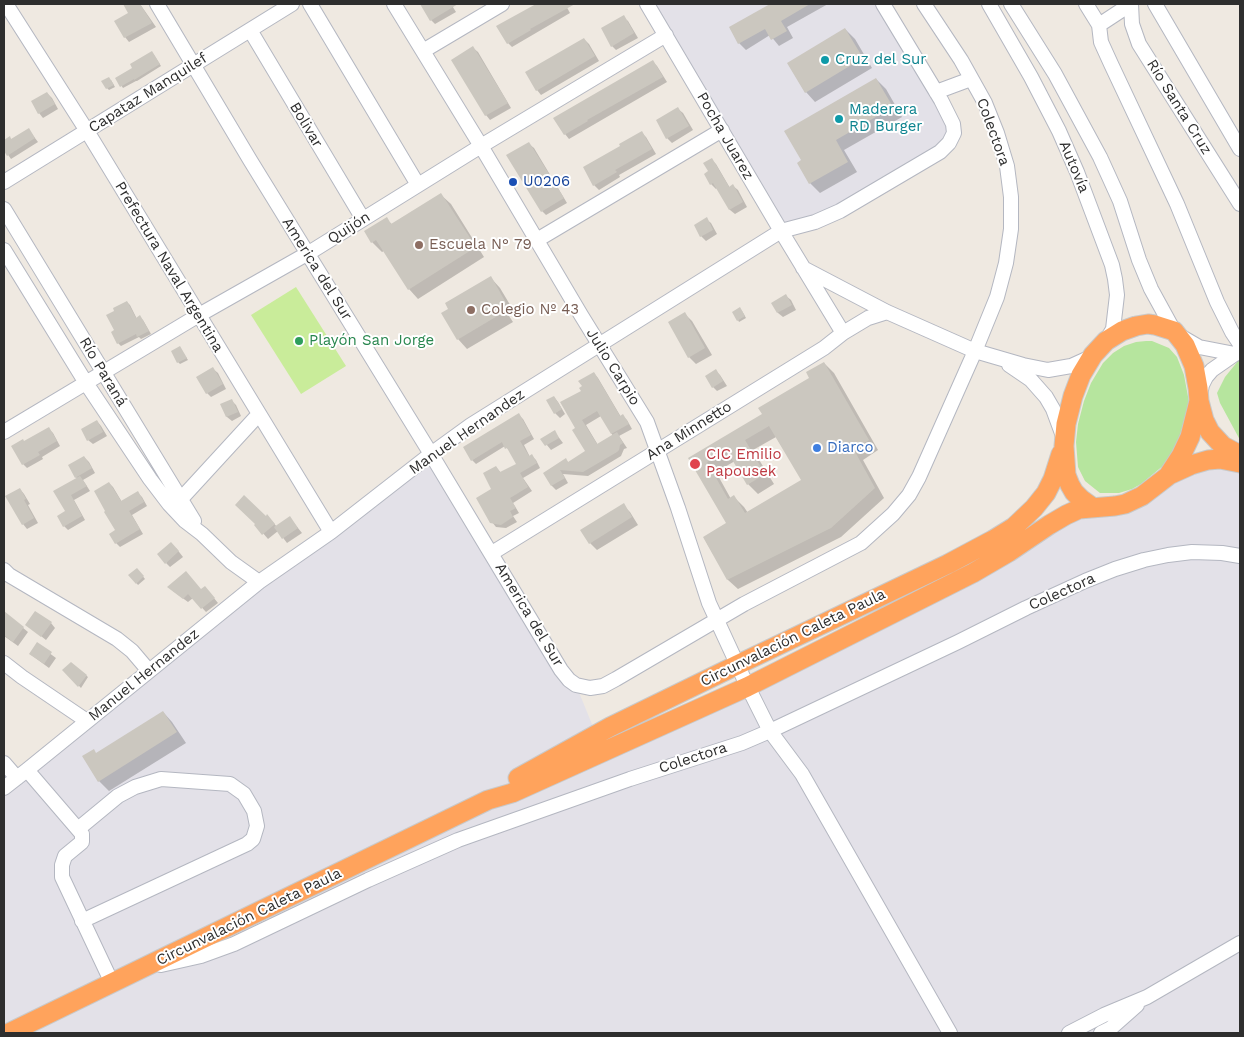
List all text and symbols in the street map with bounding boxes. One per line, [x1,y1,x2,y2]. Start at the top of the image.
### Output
street label: Capataz Manquilef [85,49,211,137]
place label: Cruz del Sur [835,51,926,69]
marker: Cruz del Sur [819,54,831,66]
street label: Río Santa Cruz [1143,56,1215,158]
street label: Pocha Juarez [693,89,757,183]
street label: Colectora [972,96,1014,168]
street label: Bolivar [286,99,326,151]
place label: Maderera RD Burger [849,101,922,136]
marker: Maderera RD Burger [833,113,845,125]
street label: Autovía [1055,138,1093,196]
place label: U0206 [523,173,570,191]
marker: U0206 [507,176,519,188]
street label: Prefectura Naval Argentina [111,178,227,356]
street label: Quijón [324,208,374,248]
street label: America del Sur [278,214,356,324]
place label: Escuela N° 79 [429,236,532,254]
marker: Escuela N° 79 [413,239,425,251]
place label: Colegio Nº 43 [481,301,579,319]
marker: Colegio Nº 43 [465,304,477,316]
street label: Julio Carpio [582,325,644,409]
place label: Playón San Jorge [309,332,434,350]
street label: Río Paraná [75,334,131,410]
marker: Playón San Jorge [293,335,305,347]
street label: Manuel Hernandez [406,385,528,479]
street label: Ana Minnetto [643,398,735,464]
place label: Diarco [827,439,873,457]
marker: Diarco [811,442,823,454]
place label: CIC Emilio Papousek [706,446,782,481]
marker: CIC Emilio Papousek [688,457,702,471]
street label: America del Sur [491,560,567,670]
street label: Colectora [1026,569,1098,615]
street label: Circunvalación Caleta Paula [698,585,888,691]
street label: Manuel Hernandez [85,625,203,725]
street label: Colectora [657,739,729,777]
street label: Circunvalación Caleta Paula [154,864,344,970]

